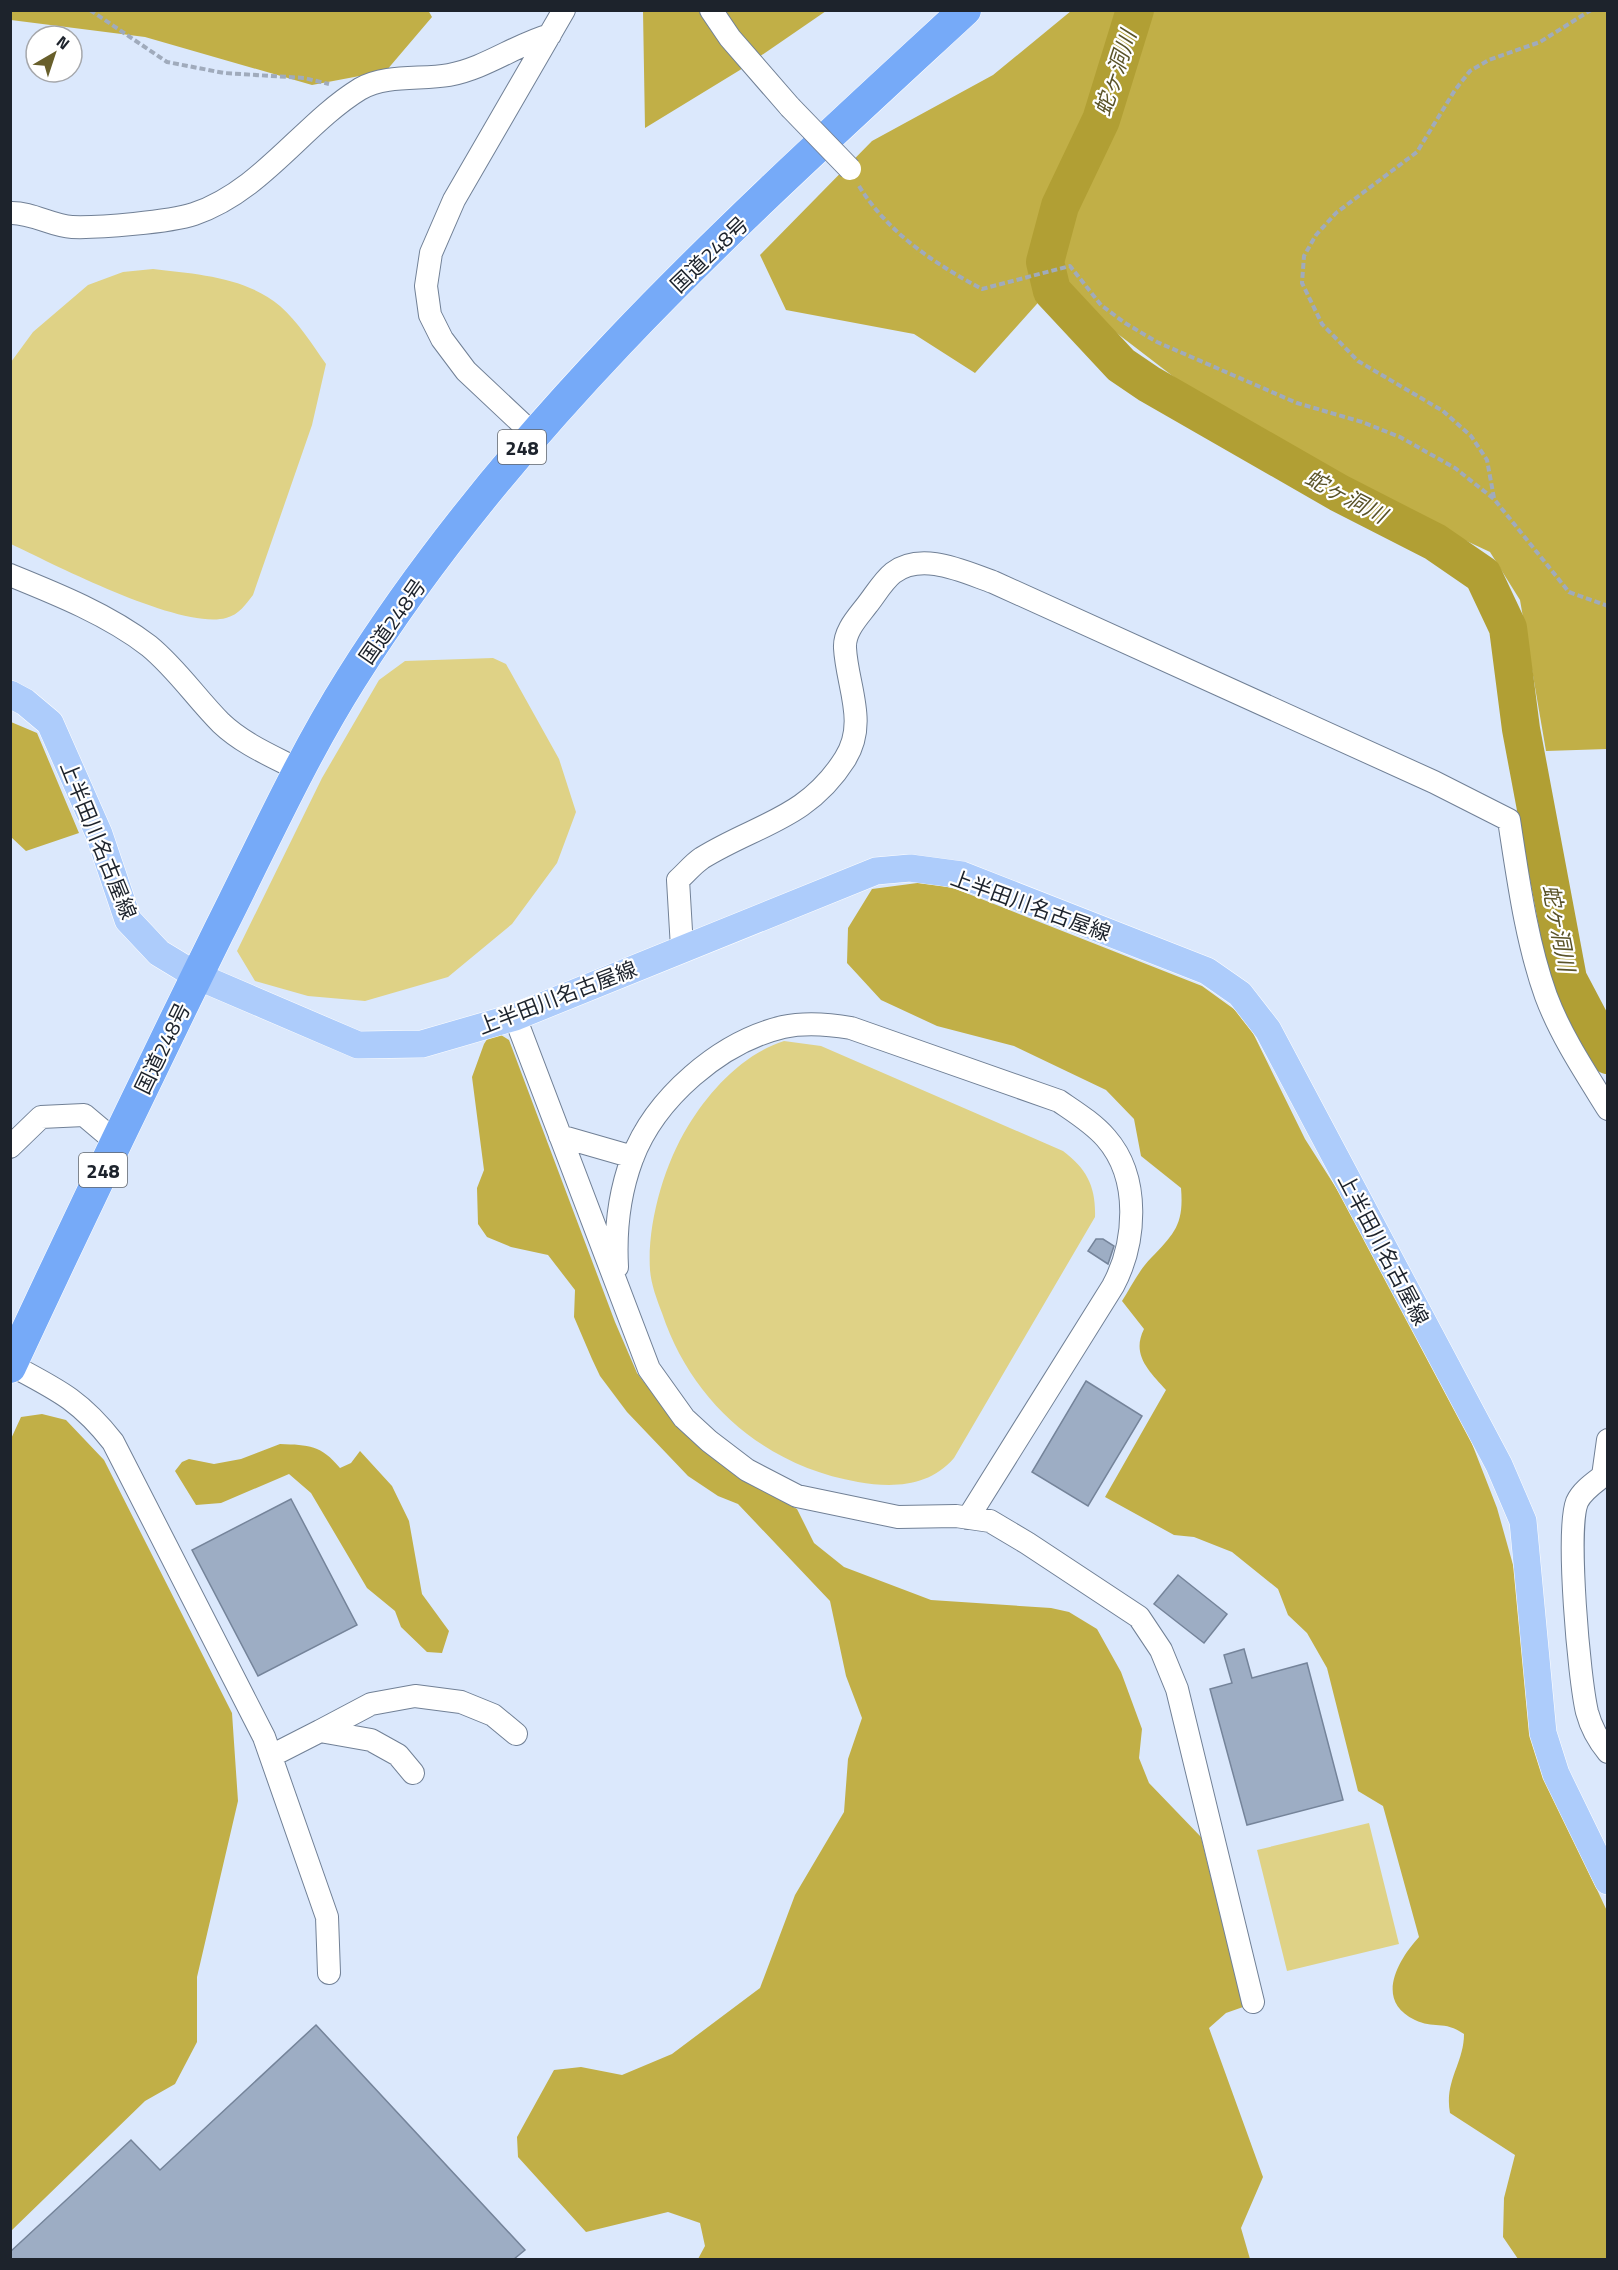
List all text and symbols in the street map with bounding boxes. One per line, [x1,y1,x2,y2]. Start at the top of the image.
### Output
north arrow [24,24,84,84]
water label: 蛇ヶ洞川 [1085,24,1145,120]
text: N [52,30,75,55]
street label: 国道248号 [663,208,755,300]
road number: 248 [498,430,546,464]
water label: 蛇ヶ洞川 [1299,460,1395,533]
street label: 国道248号 [351,572,433,670]
street label: 上半田川名古屋線 [53,756,145,924]
street label: 上半田川名古屋線 [947,861,1115,949]
water label: 蛇ヶ洞川 [1534,882,1584,976]
street label: 上半田川名古屋線 [473,952,641,1042]
street label: 国道248号 [126,997,198,1099]
road number: 248 [79,1153,127,1187]
street label: 上半田川名古屋線 [1330,1167,1438,1331]

